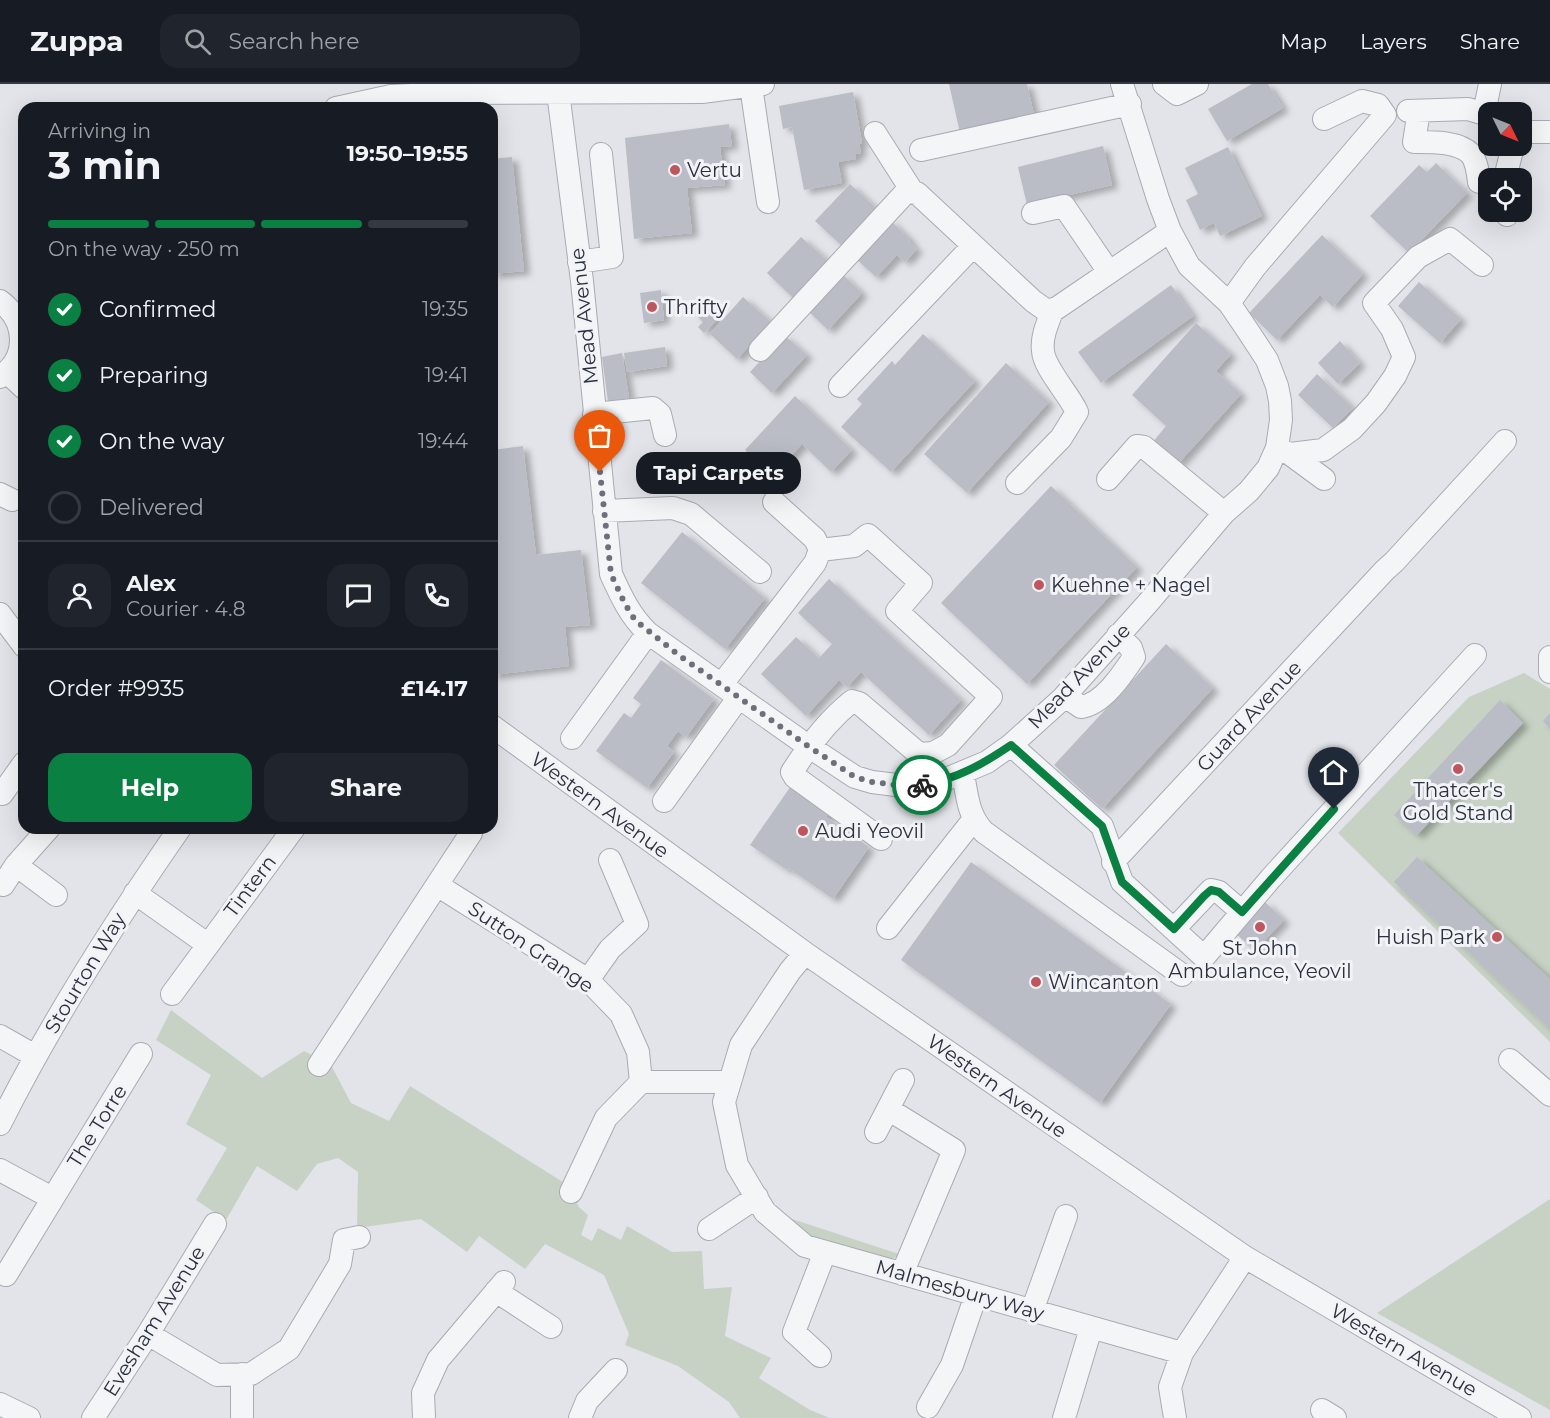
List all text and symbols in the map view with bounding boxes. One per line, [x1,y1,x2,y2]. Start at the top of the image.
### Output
search box [160,14,580,68]
text: Zuppa [30,24,124,58]
icon: search [181,25,214,58]
text: Search here [229,28,359,55]
text: Map [1280,29,1327,54]
text: Layers [1360,29,1427,54]
text: Share [1460,29,1520,54]
north arrow [1478,102,1532,156]
map controls [1478,102,1532,222]
text: Arriving in [48,119,151,143]
text: 19:50–19:55 [346,140,468,167]
text: 3 min [48,141,162,189]
place label: Vertu [687,158,742,182]
marker: Vertu [668,163,682,177]
button: locate [1478,168,1532,222]
text: On the way · 250 m [48,237,240,261]
street label: Mead Avenue [565,247,603,385]
icon: check [48,293,81,326]
place label: Thrifty [664,295,727,319]
text: Confirmed [99,296,216,323]
text: 19:35 [422,297,468,321]
marker: Thrifty [645,300,659,314]
icon: check [48,359,81,392]
text: Preparing [99,362,208,389]
text: 19:41 [424,363,468,387]
pin [574,410,625,472]
icon: bag [583,419,616,452]
icon: check [48,425,81,458]
text: On the way [99,428,224,455]
text: 19:44 [418,429,468,453]
callout: Tapi Carpets [636,451,801,493]
text: Tapi Carpets [653,461,784,485]
text: Delivered [99,494,204,521]
button: person [48,564,111,627]
button: chat [327,564,390,627]
button: phone [405,564,468,627]
text: Alex [126,570,176,597]
place label: Kuehne + Nagel [1051,573,1211,597]
marker: Kuehne + Nagel [1032,578,1046,592]
text: Courier · 4.8 [126,597,245,621]
street label: Mead Avenue [1023,618,1135,734]
street label: Guard Avenue [1192,656,1306,776]
text: Order #9935 [48,675,184,702]
text: £14.17 [401,675,468,702]
street label: Western Avenue [526,747,674,863]
pin [1308,747,1359,809]
button: Help [48,753,252,822]
button: Share [264,753,468,822]
courier [892,755,952,815]
icon: home [1317,756,1350,789]
marker: Thatcer's Gold Stand [1451,762,1465,776]
icon: bike [906,769,939,802]
place label: Thatcer's Gold Stand [1402,778,1514,825]
place label: Audi Yeovil [815,819,924,843]
marker: Audi Yeovil [796,824,810,838]
street label: Tintern [219,850,281,922]
street label: Sutton Grange [464,896,598,998]
street label: Stourton Way [39,908,131,1038]
marker: St John Ambulance, Yeovil [1253,920,1267,934]
place label: Huish Park [1376,925,1485,949]
marker: Huish Park [1490,930,1504,944]
place label: St John Ambulance, Yeovil [1168,936,1352,983]
place label: Wincanton [1048,970,1159,994]
marker: Wincanton [1029,975,1043,989]
street label: Western Avenue [923,1029,1071,1143]
street label: The Torre [62,1080,132,1172]
street label: Evesham Avenue [98,1241,210,1401]
street label: Malmesbury Way [873,1255,1047,1326]
street label: Western Avenue [1327,1298,1481,1402]

